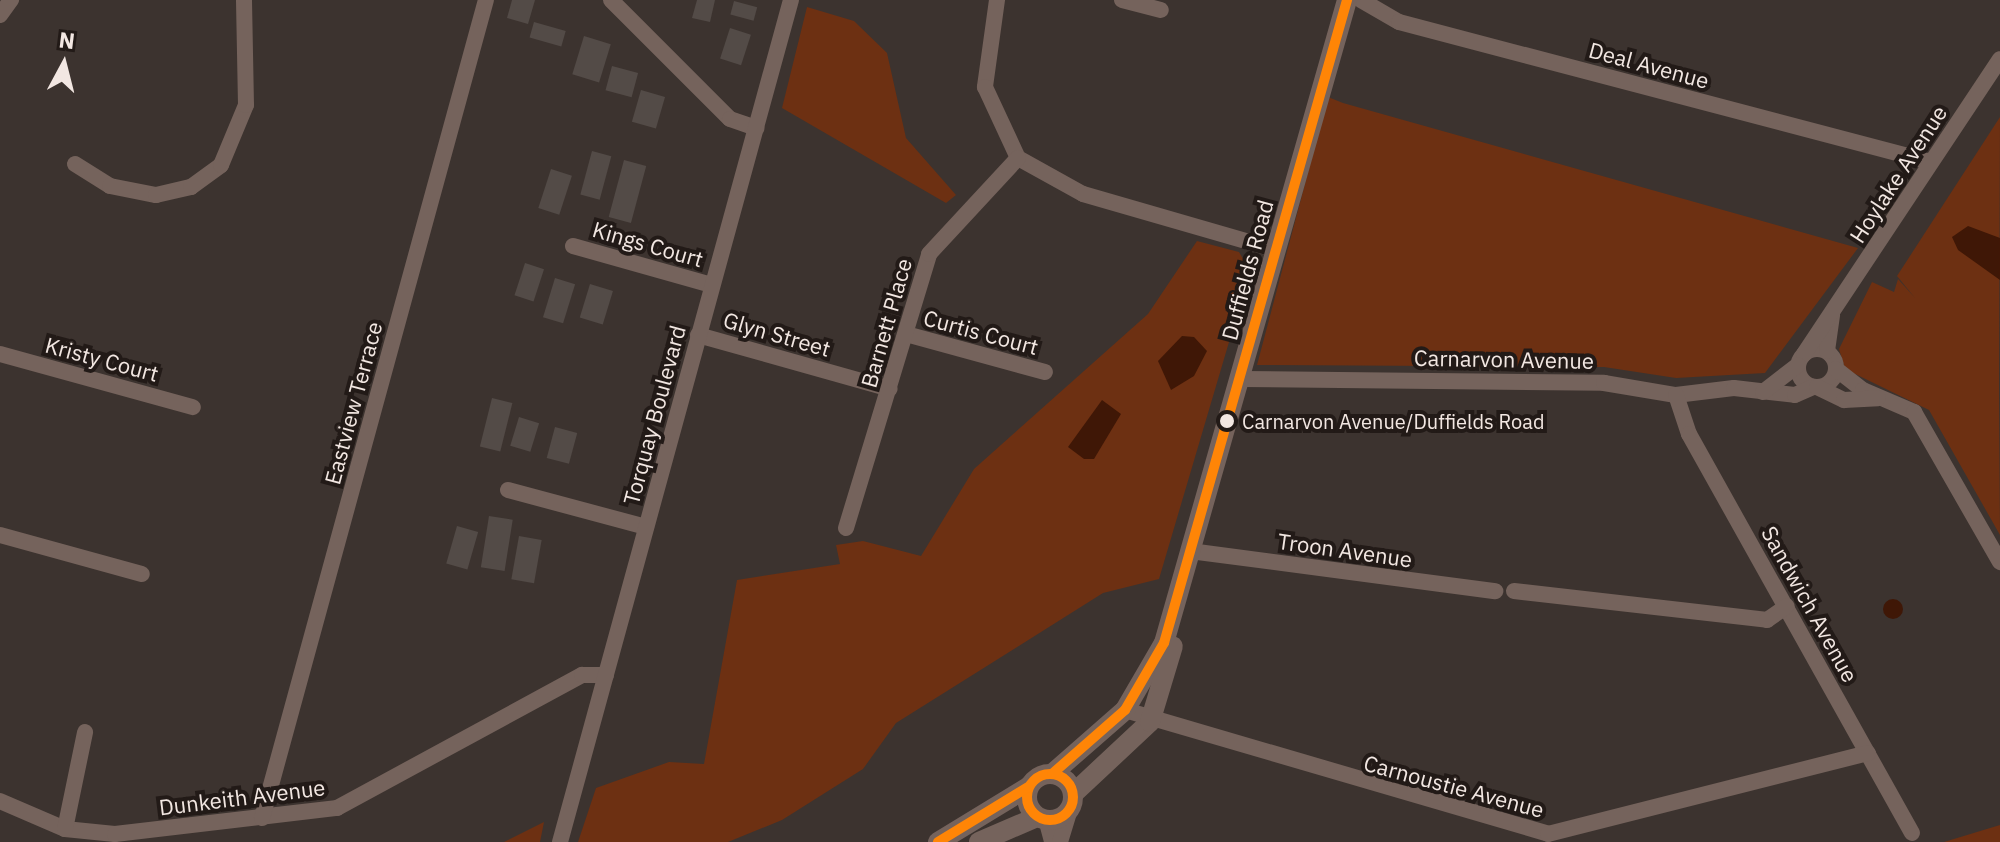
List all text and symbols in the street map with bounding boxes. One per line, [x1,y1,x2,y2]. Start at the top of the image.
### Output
north arrow [24,24,104,104]
text: N [57,24,77,55]
street label: Deal Avenue [1586,36,1712,94]
street label: Hoylake Avenue [1844,100,1952,248]
street label: Duffields Road [1216,197,1278,343]
street label: Kings Court [590,216,706,272]
street label: Barnett Place [855,255,917,391]
street label: Curtis Court [921,304,1041,360]
street label: Glyn Street [720,306,834,362]
street label: Eastview Terrace [319,319,387,487]
street label: Torquay Boulevard [617,322,691,508]
street label: Kristy Court [43,331,161,387]
street label: Carnarvon Avenue [1414,344,1594,374]
place label: Carnarvon Avenue/Duffields Road [1242,409,1544,433]
marker: Carnarvon Avenue/Duffields Road [1219,413,1235,429]
street label: Sandwich Avenue [1756,521,1864,687]
street label: Troon Avenue [1276,528,1414,572]
street label: Carnoustie Avenue [1361,749,1547,823]
street label: Dunkeith Avenue [157,774,327,820]

